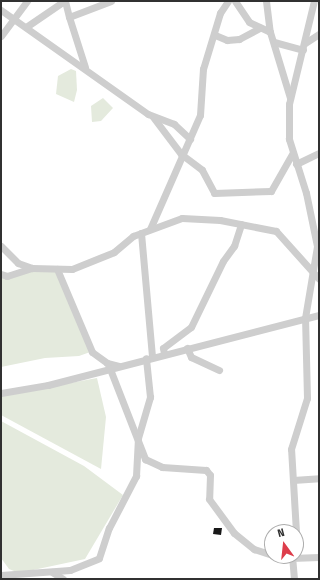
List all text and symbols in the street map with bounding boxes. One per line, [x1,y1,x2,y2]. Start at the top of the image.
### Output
north arrow [264,524,304,564]
text: N [276,526,286,540]

